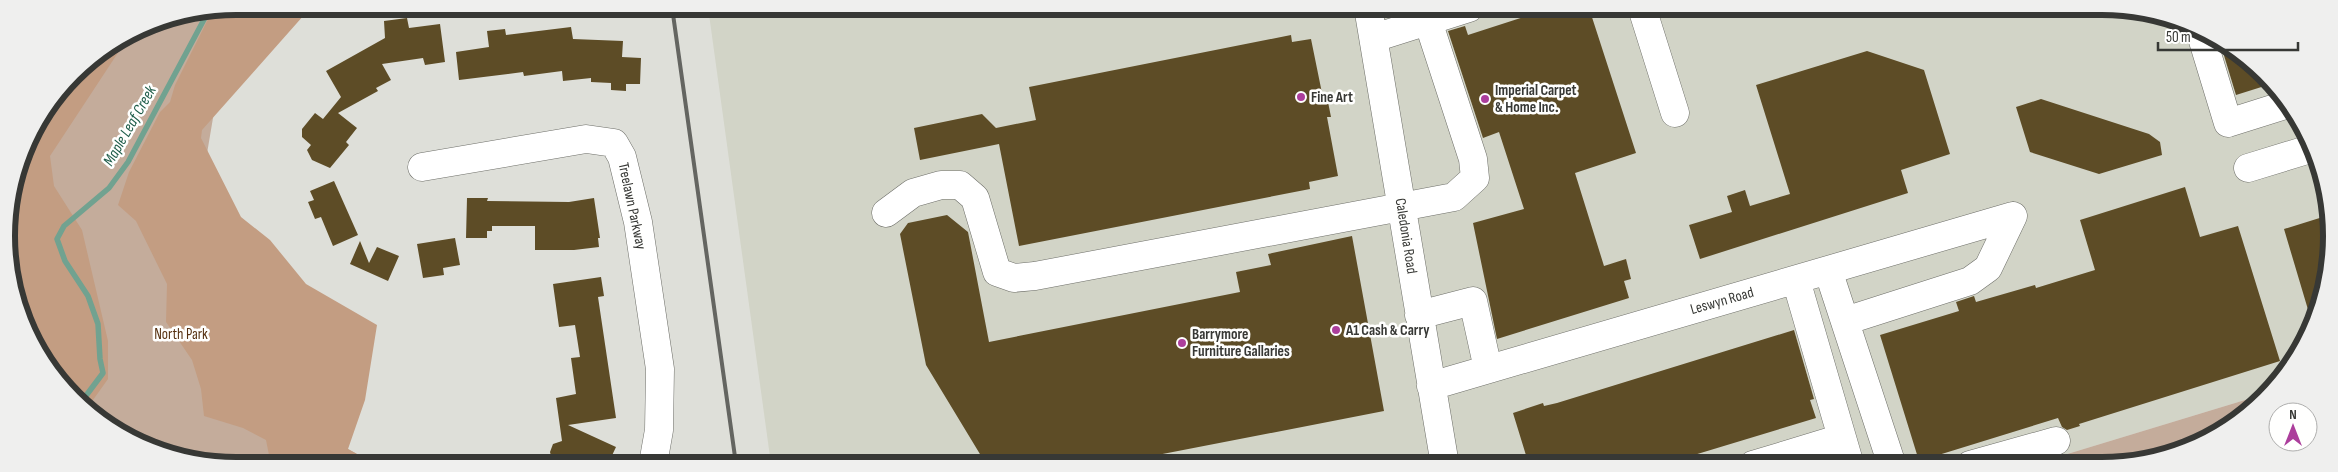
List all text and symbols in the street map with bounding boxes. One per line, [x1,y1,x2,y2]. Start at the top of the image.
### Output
scale bar [2158,20,2298,52]
text: 50 m [2166,28,2191,47]
place label: Imperial Carpet & Home Inc. [1495,81,1577,117]
water label: Maple Leaf Creek [99,82,161,170]
place label: Fine Art [1311,88,1353,107]
marker: Fine Art [1295,91,1307,103]
marker: Imperial Carpet & Home Inc. [1479,93,1491,105]
street label: Treelawn Parkway [614,161,651,251]
street label: Caledonia Road [1391,197,1421,275]
street label: Leswyn Road [1688,283,1756,319]
place label: A1 Cash & Carry [1345,321,1430,340]
marker: A1 Cash & Carry [1330,324,1342,336]
park label: North Park [154,325,208,344]
place label: Barrymore Furniture Gallaries [1192,325,1290,361]
marker: Barrymore Furniture Gallaries [1176,337,1188,349]
north arrow [2268,402,2318,452]
text: N [2289,406,2297,423]

